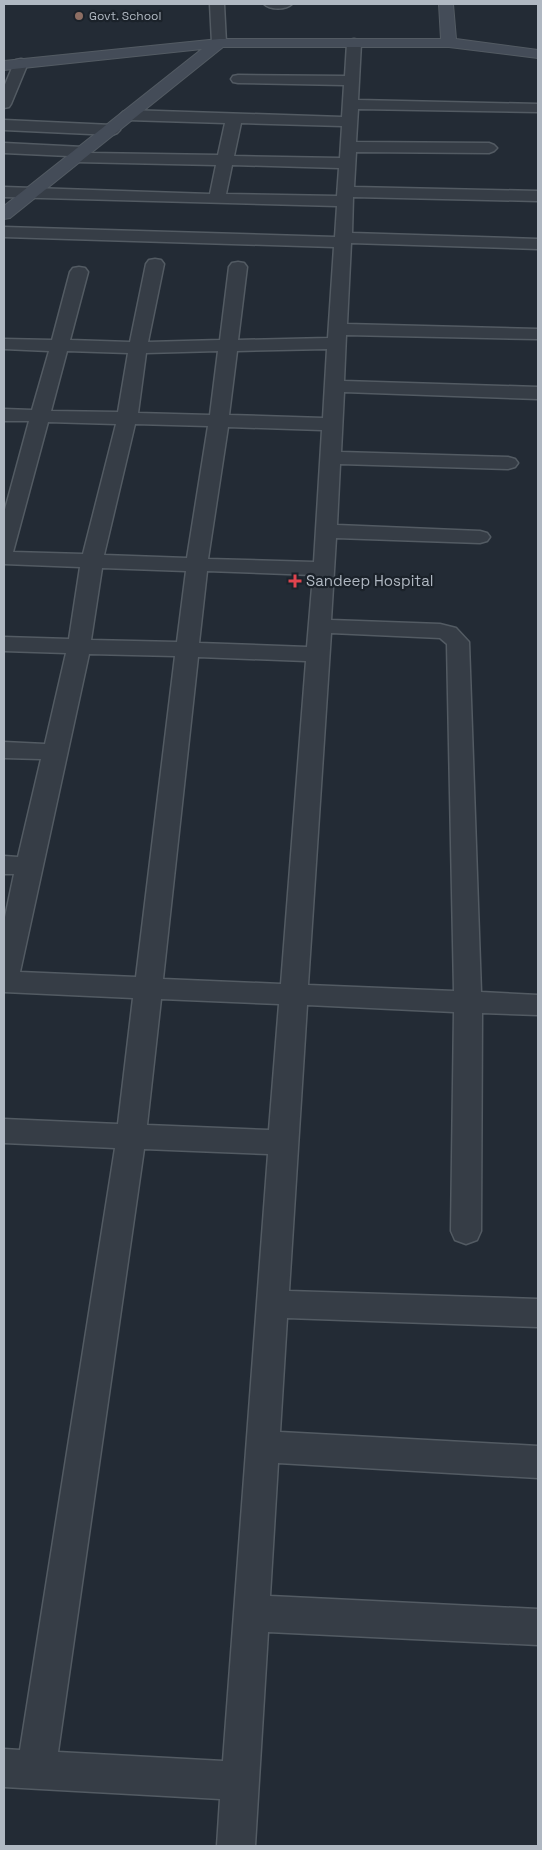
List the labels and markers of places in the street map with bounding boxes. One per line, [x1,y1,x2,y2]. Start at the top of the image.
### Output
place label: Govt. School [89,8,161,24]
marker: Govt. School [73,10,85,22]
place label: Sandeep Hospital [306,571,433,590]
marker: Sandeep Hospital [288,574,302,588]

